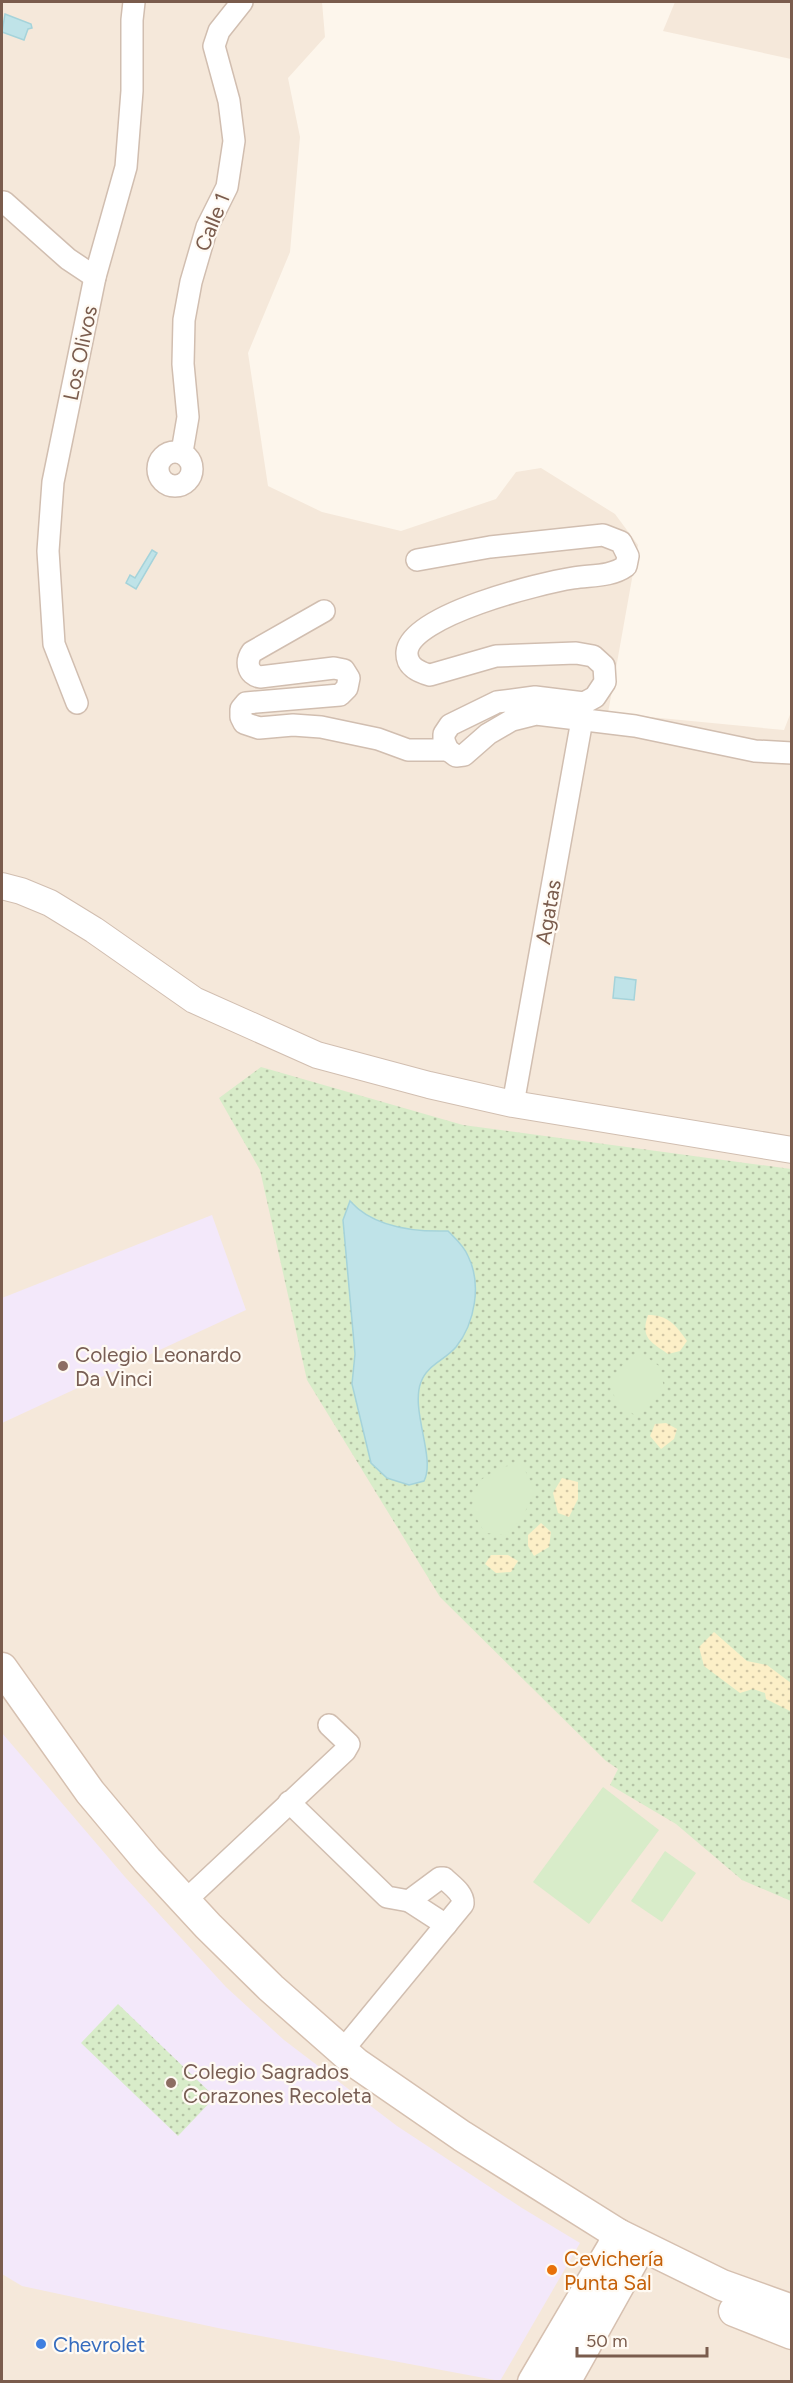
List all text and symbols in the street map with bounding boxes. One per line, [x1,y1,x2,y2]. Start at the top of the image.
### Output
street label: Calle 1 [189,189,235,255]
street label: Los Olivos [58,303,102,403]
street label: Agatas [530,878,566,946]
place label: Colegio Leonardo Da Vinci [75,1342,242,1391]
marker: Colegio Leonardo Da Vinci [56,1359,70,1373]
place label: Colegio Sagrados Corazones Recoleta [183,2059,372,2108]
marker: Colegio Sagrados Corazones Recoleta [164,2076,178,2090]
place label: Cevichería Punta Sal [564,2246,663,2295]
marker: Cevichería Punta Sal [545,2263,559,2277]
scale bar [577,2320,708,2358]
text: 50 m [586,2330,628,2352]
place label: Chevrolet [53,2332,145,2357]
marker: Chevrolet [34,2337,48,2351]

